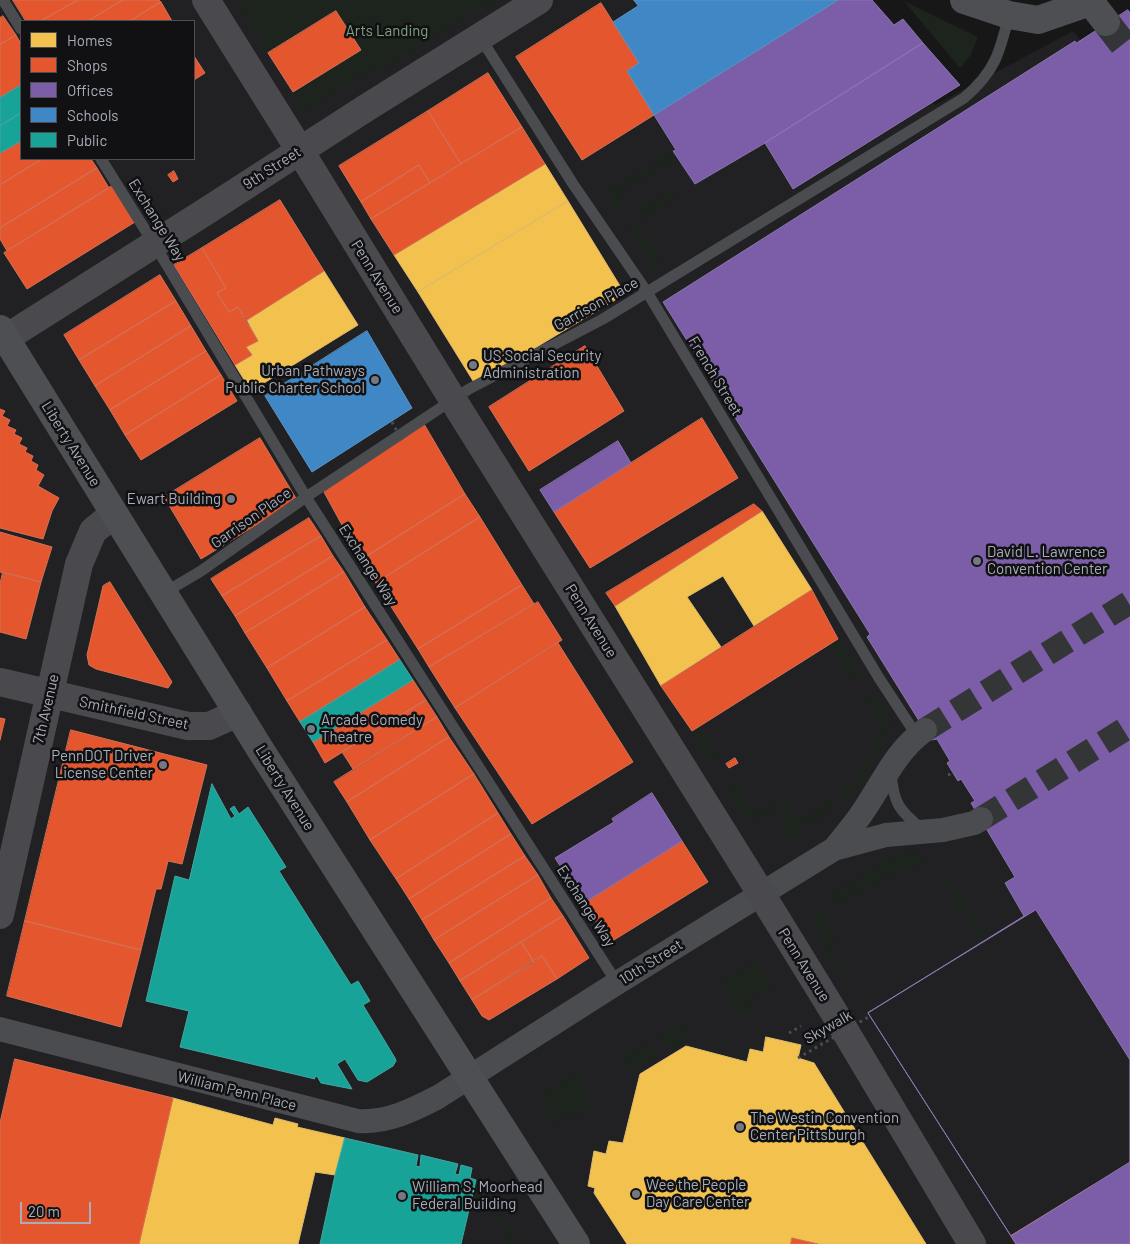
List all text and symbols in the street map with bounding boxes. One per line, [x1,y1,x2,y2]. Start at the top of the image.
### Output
legend [20,20,195,160]
park label: Arts Landing [346,22,428,40]
text: Homes [67,31,112,49]
text: Shops [67,56,107,74]
text: Offices [67,81,113,99]
text: Schools [67,106,119,124]
text: Public [67,131,107,149]
street label: 9th Street [240,143,304,193]
street label: Exchange Way [125,176,189,264]
street label: Penn Avenue [347,237,407,317]
street label: Garrison Place [551,273,641,335]
street label: French Street [684,333,746,419]
place label: US Social Security Administration [483,347,601,382]
marker: US Social Security Administration [467,359,479,371]
place label: Urban Pathways Public Charter School [225,362,365,397]
marker: Urban Pathways Public Charter School [369,374,381,386]
street label: Liberty Avenue [38,398,104,490]
street label: Garrison Place [207,484,295,552]
place label: Ewart Building [127,490,221,508]
marker: Ewart Building [225,493,237,505]
street label: Exchange Way [335,521,401,609]
place label: David L. Lawrence Convention Center [987,543,1108,578]
marker: David L. Lawrence Convention Center [971,555,983,567]
street label: Penn Avenue [561,581,621,661]
street label: 7th Avenue [29,672,63,746]
street label: Smithfield Street [78,693,190,733]
place label: Arcade Comedy Theatre [321,711,423,746]
marker: Arcade Comedy Theatre [305,723,317,735]
street label: Liberty Avenue [252,742,318,834]
place label: PennDOT Driver License Center [51,747,153,782]
marker: PennDOT Driver License Center [157,759,169,771]
street label: Exchange Way [553,862,619,950]
street label: Penn Avenue [774,925,834,1005]
street label: 10th Street [616,935,686,989]
street label: Skywalk [801,1006,855,1048]
street label: William Penn Place [175,1067,299,1115]
place label: The Westin Convention Center Pittsburgh [750,1109,899,1144]
marker: The Westin Convention Center Pittsburgh [734,1121,746,1133]
place label: Wee the People Day Care Center [646,1176,750,1211]
place label: William S. Moorhead Federal Building [412,1178,543,1213]
marker: Wee the People Day Care Center [630,1188,642,1200]
marker: William S. Moorhead Federal Building [396,1190,408,1202]
scale bar [22,1192,94,1224]
text: 20 m [28,1202,60,1220]

